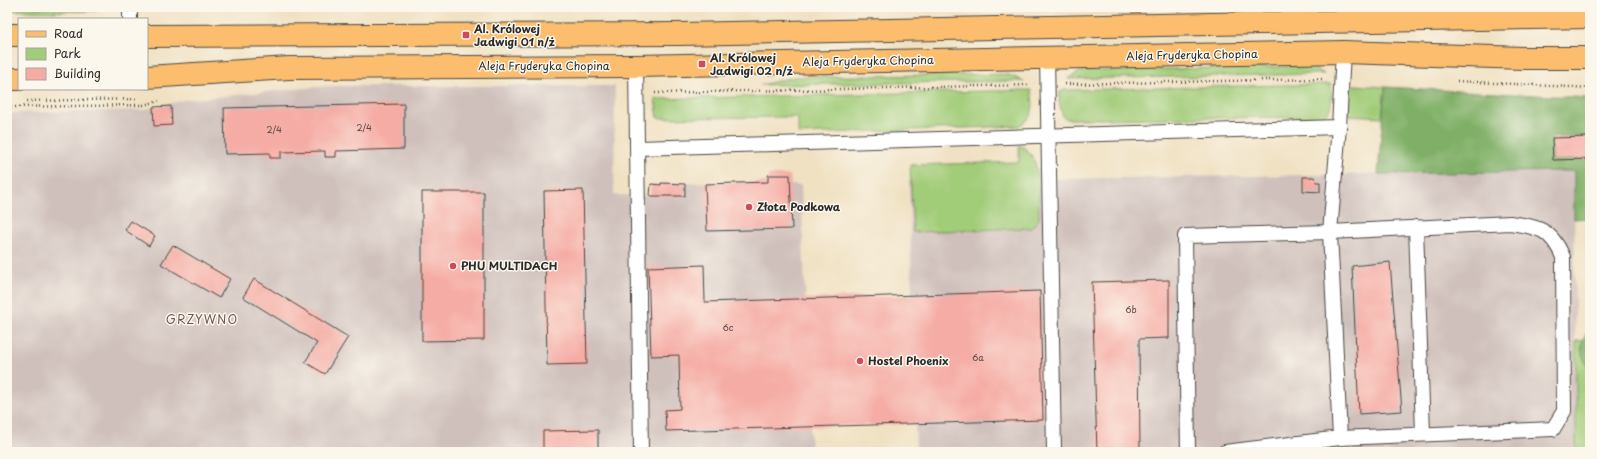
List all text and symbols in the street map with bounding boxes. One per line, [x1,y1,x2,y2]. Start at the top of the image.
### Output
legend [18,18,148,90]
place label: Al. Królowej Jadwigi 01 n/ż [473,20,555,50]
text: Road [54,24,83,42]
marker: Al. Królowej Jadwigi 01 n/ż [461,30,471,40]
text: Park [54,44,81,62]
street label: Aleja Fryderyka Chopina [1126,45,1258,64]
place label: Al. Królowej Jadwigi 02 n/ż [709,49,793,79]
street label: Aleja Fryderyka Chopina [802,51,934,70]
street label: Aleja Fryderyka Chopina [478,57,610,74]
marker: Al. Królowej Jadwigi 02 n/ż [697,59,707,69]
text: Building [54,64,101,82]
house number: 2/4 [356,120,372,134]
house number: 2/4 [266,122,282,136]
place label: Złota Podkowa [757,198,841,215]
marker: Złota Podkowa [744,202,754,212]
place label: PHU MULTIDACH [461,257,557,274]
marker: PHU MULTIDACH [448,261,458,271]
house number: 6b [1125,302,1137,316]
district label: GRZYWNO [166,310,238,328]
house number: 6c [722,320,734,334]
house number: 6a [972,350,984,364]
place label: Hostel Phoenix [868,352,948,369]
marker: Hostel Phoenix [855,356,865,366]

